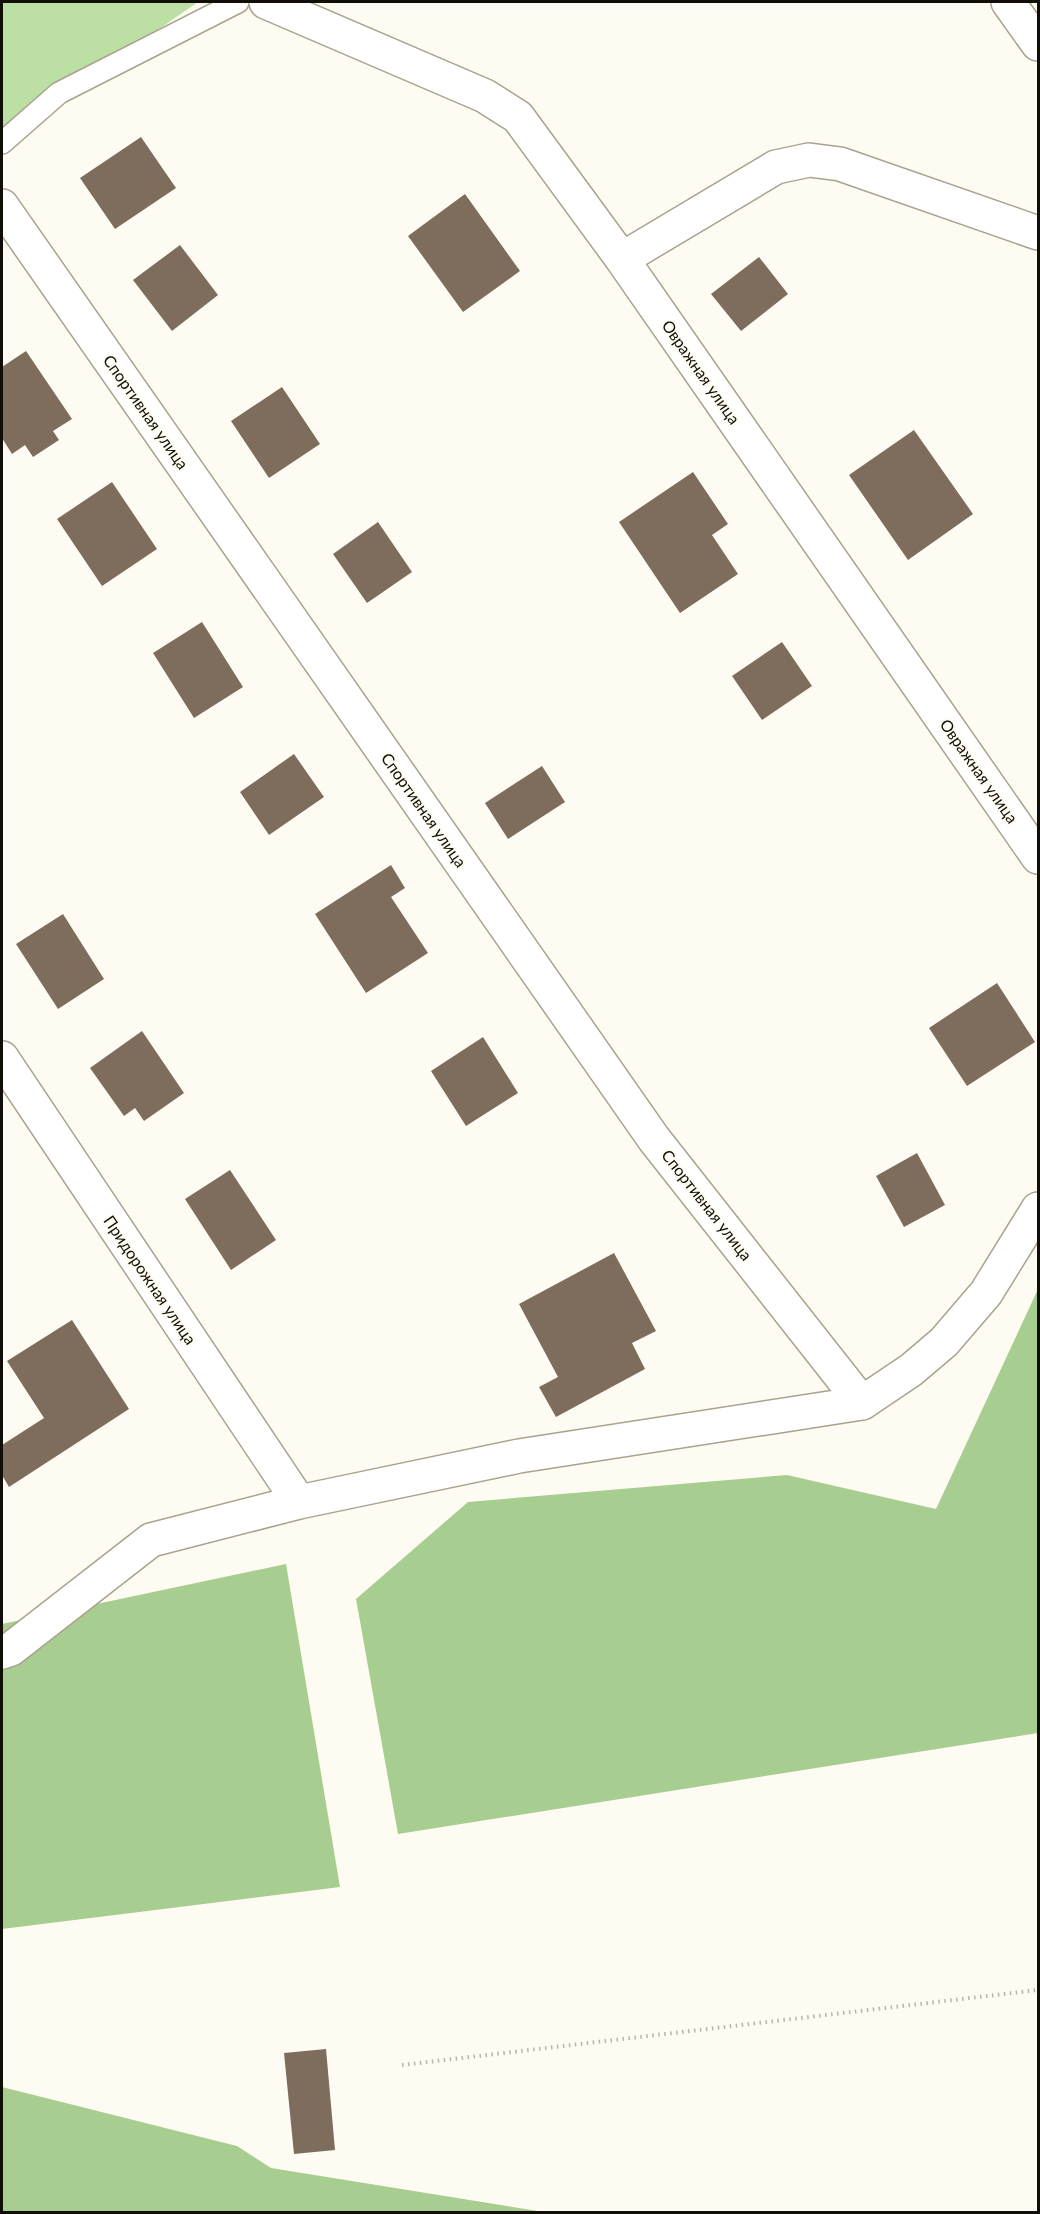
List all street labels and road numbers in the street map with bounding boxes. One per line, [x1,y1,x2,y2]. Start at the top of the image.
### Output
street label: Овражная улица [658,316,744,427]
street label: Спортивная улица [100,351,193,473]
street label: Овражная улица [936,715,1022,826]
street label: Спортивная улица [378,749,471,871]
street label: Спортивная улица [658,1146,757,1264]
street label: Придорожная улица [100,1212,201,1348]

